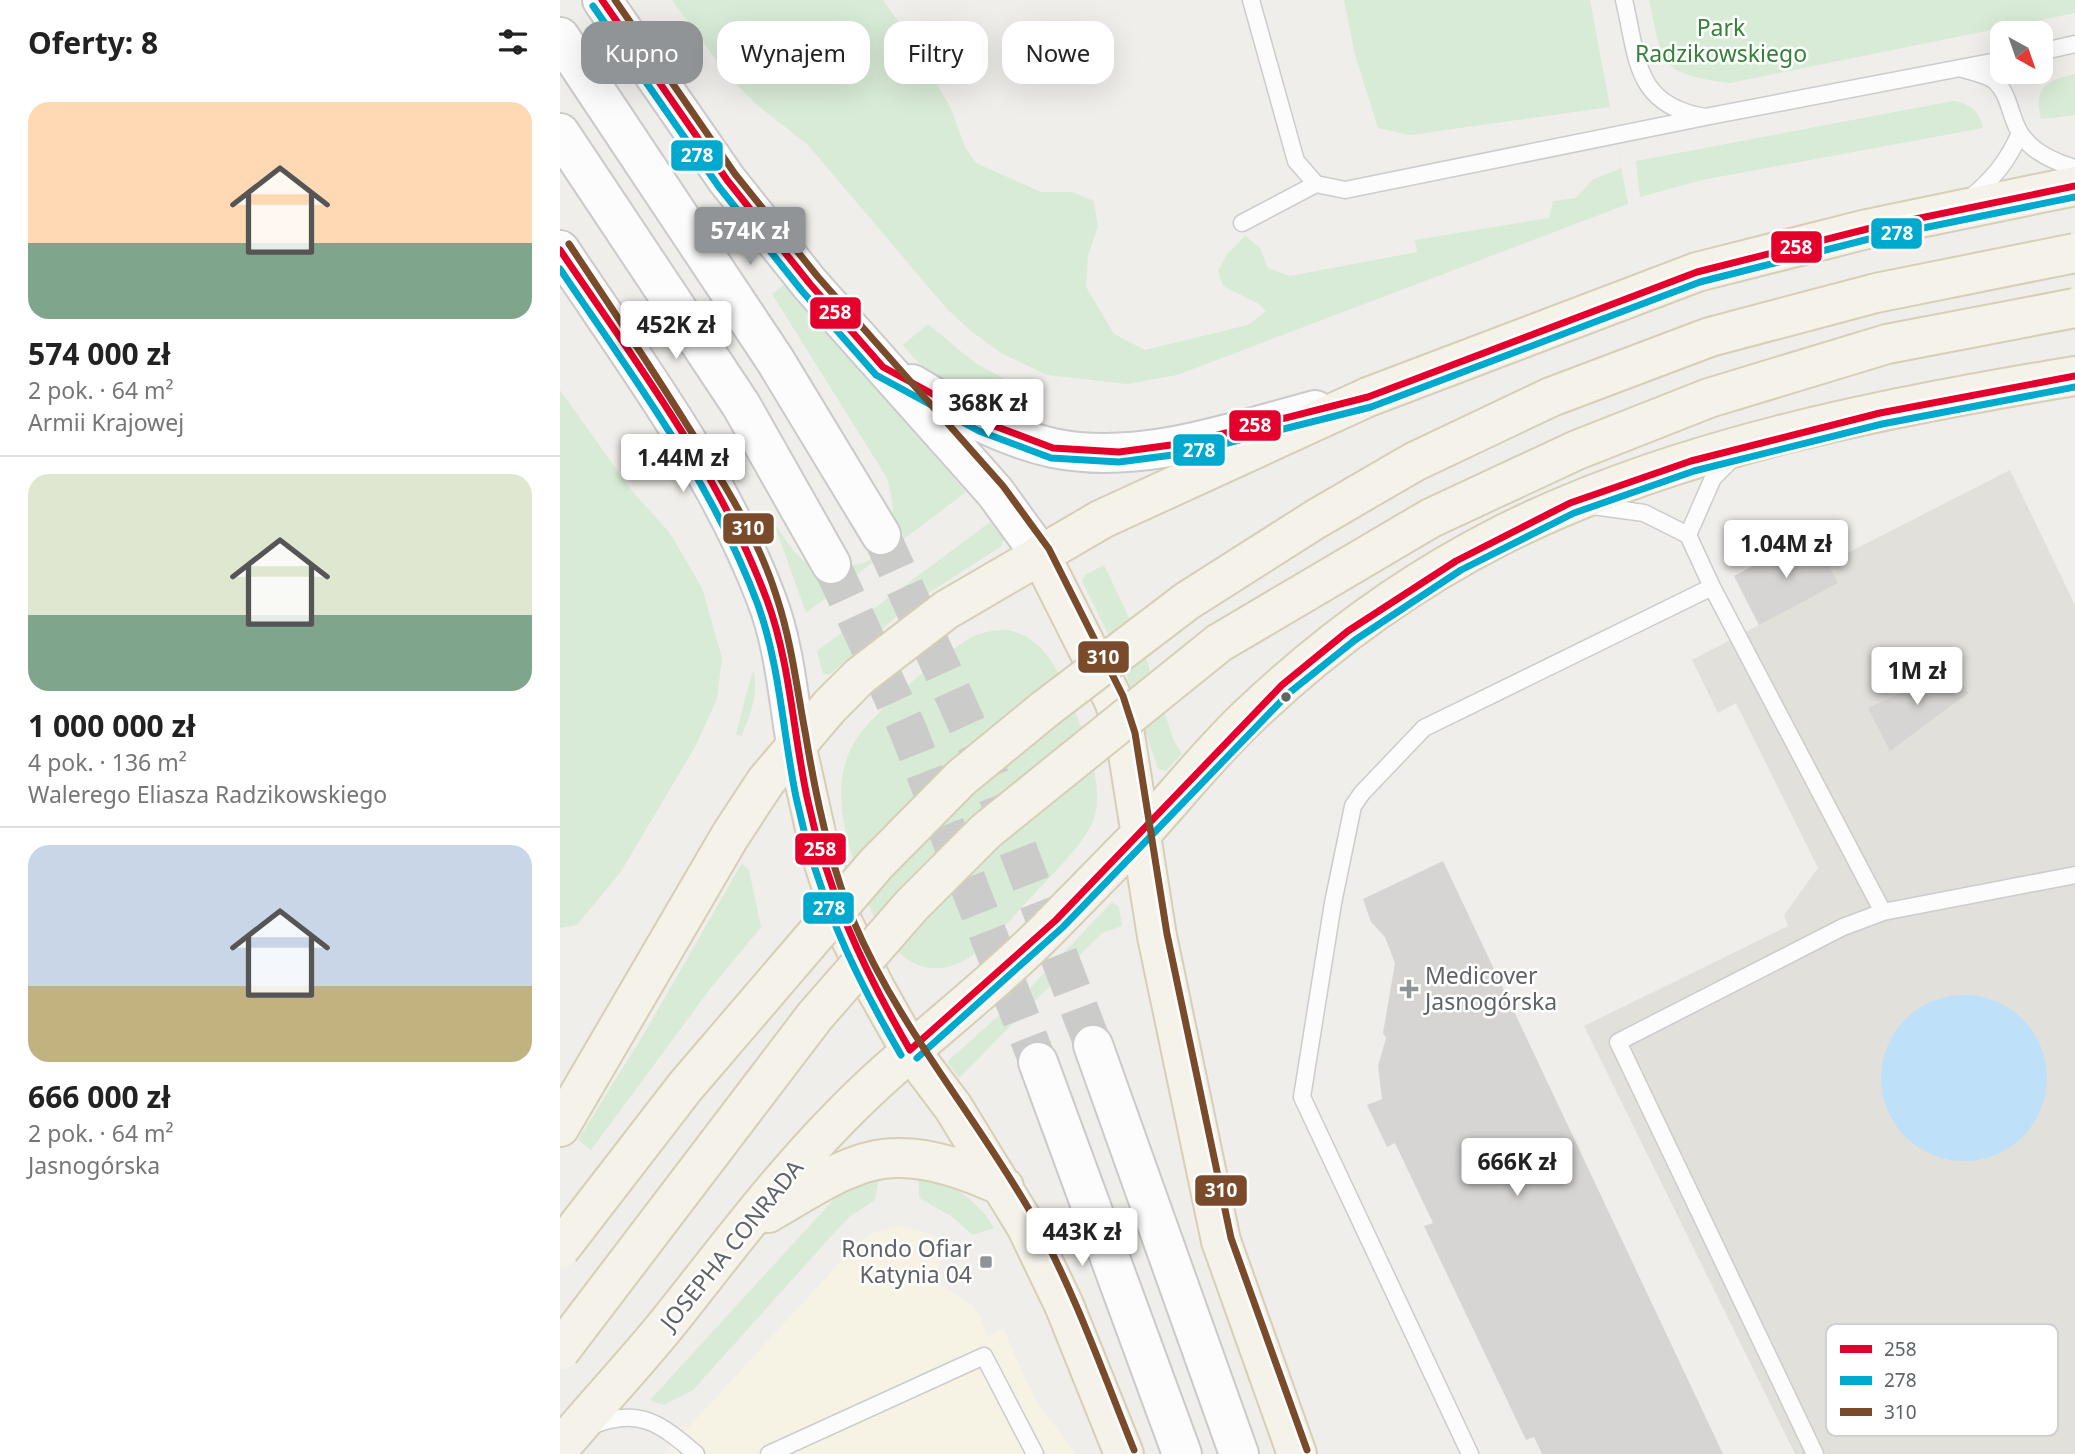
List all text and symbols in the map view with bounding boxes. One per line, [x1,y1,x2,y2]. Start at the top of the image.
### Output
park label: Park Radzikowskiego [1635,11,1807,69]
chip: Kupno [581,21,703,84]
chip: Wynajem [717,21,870,84]
chip: Filtry [884,21,988,84]
chip: Nowe [1002,21,1114,84]
north arrow [1990,21,2053,84]
map controls [1990,21,2053,84]
text: Oferty: 8 [28,22,158,63]
icon: filters [494,23,532,61]
line badge: 278 [670,139,724,172]
text: 278 [681,142,713,168]
icon: home [217,147,343,273]
pin: 574K zł [685,208,815,267]
text: 574K zł [710,214,790,246]
line badge: 278 [1870,217,1923,250]
text: 278 [1881,220,1913,246]
line badge: 258 [1770,230,1823,264]
text: 258 [1780,234,1812,260]
line badge: 258 [809,296,862,330]
text: 258 [819,299,851,325]
pin: 452K zł [611,302,741,361]
text: 452K zł [636,308,716,340]
text: 574 000 zł [28,333,171,374]
text: 2 pok. · 64 m² [28,374,174,406]
pin: 368K zł [923,380,1053,439]
text: 368K zł [948,386,1028,418]
text: Armii Krajowej [28,406,184,438]
line badge: 258 [1228,409,1282,442]
text: 258 [1239,412,1271,438]
line badge: 278 [1172,433,1226,467]
pin: 1.44M zł [611,434,755,494]
text: 278 [1183,437,1215,463]
text: 1.44M zł [637,441,729,473]
line badge: 310 [722,512,775,545]
text: 310 [732,515,764,541]
icon: home [217,519,343,645]
pin: 1.04M zł [1714,520,1858,580]
text: 1.04M zł [1740,527,1832,559]
line badge: 310 [1077,640,1130,674]
text: 310 [1087,644,1119,670]
pin: 1M zł [1868,648,1966,707]
text: 1M zł [1887,654,1947,686]
unlabelled marker [1279,690,1293,704]
text: 1 000 000 zł [28,705,195,746]
text: 4 pok. · 136 m² [28,746,187,778]
text: Walerego Eliasza Radzikowskiego [28,778,387,810]
line badge: 258 [794,832,847,866]
text: 258 [804,836,836,862]
icon: home [217,890,343,1016]
line badge: 278 [802,891,855,925]
text: 278 [813,895,845,921]
place label: Medicover Jasnogórska [1423,959,1557,1017]
marker: Medicover Jasnogórska [1399,979,1419,999]
text: 666 000 zł [28,1076,171,1117]
text: 2 pok. · 64 m² [28,1117,174,1149]
pin: 666K zł [1452,1138,1582,1198]
text: 666K zł [1477,1145,1557,1177]
text: Jasnogórska [28,1149,160,1181]
street label: JOSEPHA CONRADA [651,1152,810,1338]
line badge: 310 [1194,1174,1248,1207]
text: 310 [1205,1177,1237,1203]
pin: 443K zł [1017,1208,1147,1268]
text: 443K zł [1042,1215,1122,1247]
place label: Rondo Ofiar Katynia 04 [841,1232,972,1290]
marker: Rondo Ofiar Katynia 04 [978,1254,994,1270]
legend [1826,1324,2058,1436]
text: 258 [1884,1336,1917,1362]
text: 278 [1884,1367,1917,1393]
text: 310 [1884,1399,1917,1425]

